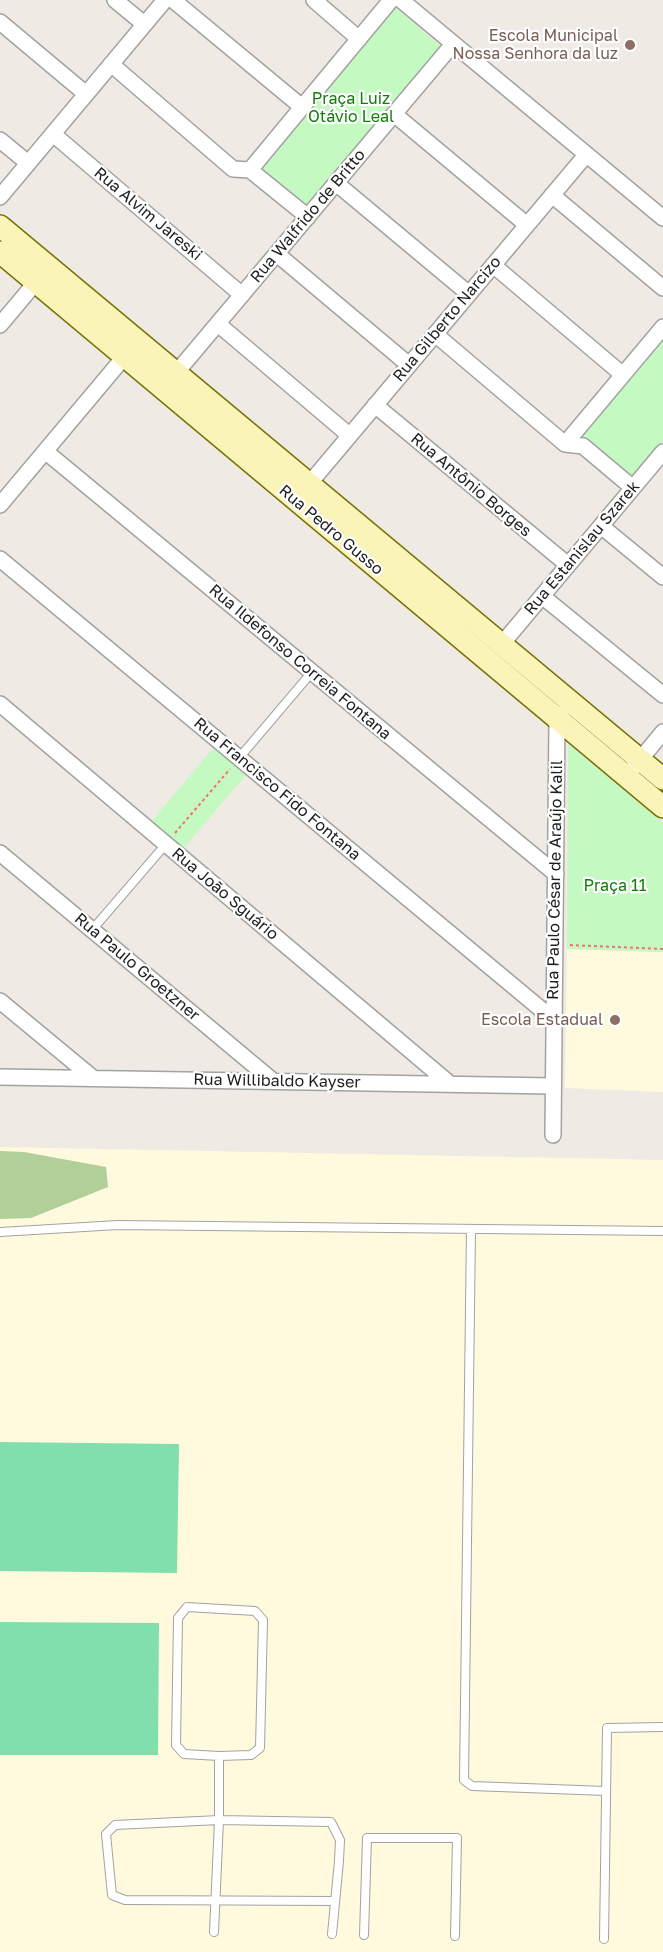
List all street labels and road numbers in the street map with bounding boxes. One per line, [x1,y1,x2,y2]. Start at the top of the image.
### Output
street label: Rua Walfrido de Britto [247,145,369,287]
street label: Rua Alvim Jareski [90,163,206,265]
street label: Rua Gilberto Narcizo [389,252,505,386]
street label: Rua Antônio Borges [407,429,535,541]
street label: Rua Estanislau Szarek [520,477,644,619]
street label: Rua Pedro Gusso [275,481,387,579]
street label: Rua Ildefonso Correia Fontana [205,580,395,744]
street label: Rua Francisco Fido Fontana [190,714,364,864]
street label: Rua Paulo César de Araújo Kalil [543,760,567,1000]
street label: Rua João Sguário [168,844,282,944]
street label: Rua Paulo Groetzner [71,909,203,1025]
street label: Rua Willibaldo Kayser [193,1070,361,1092]

